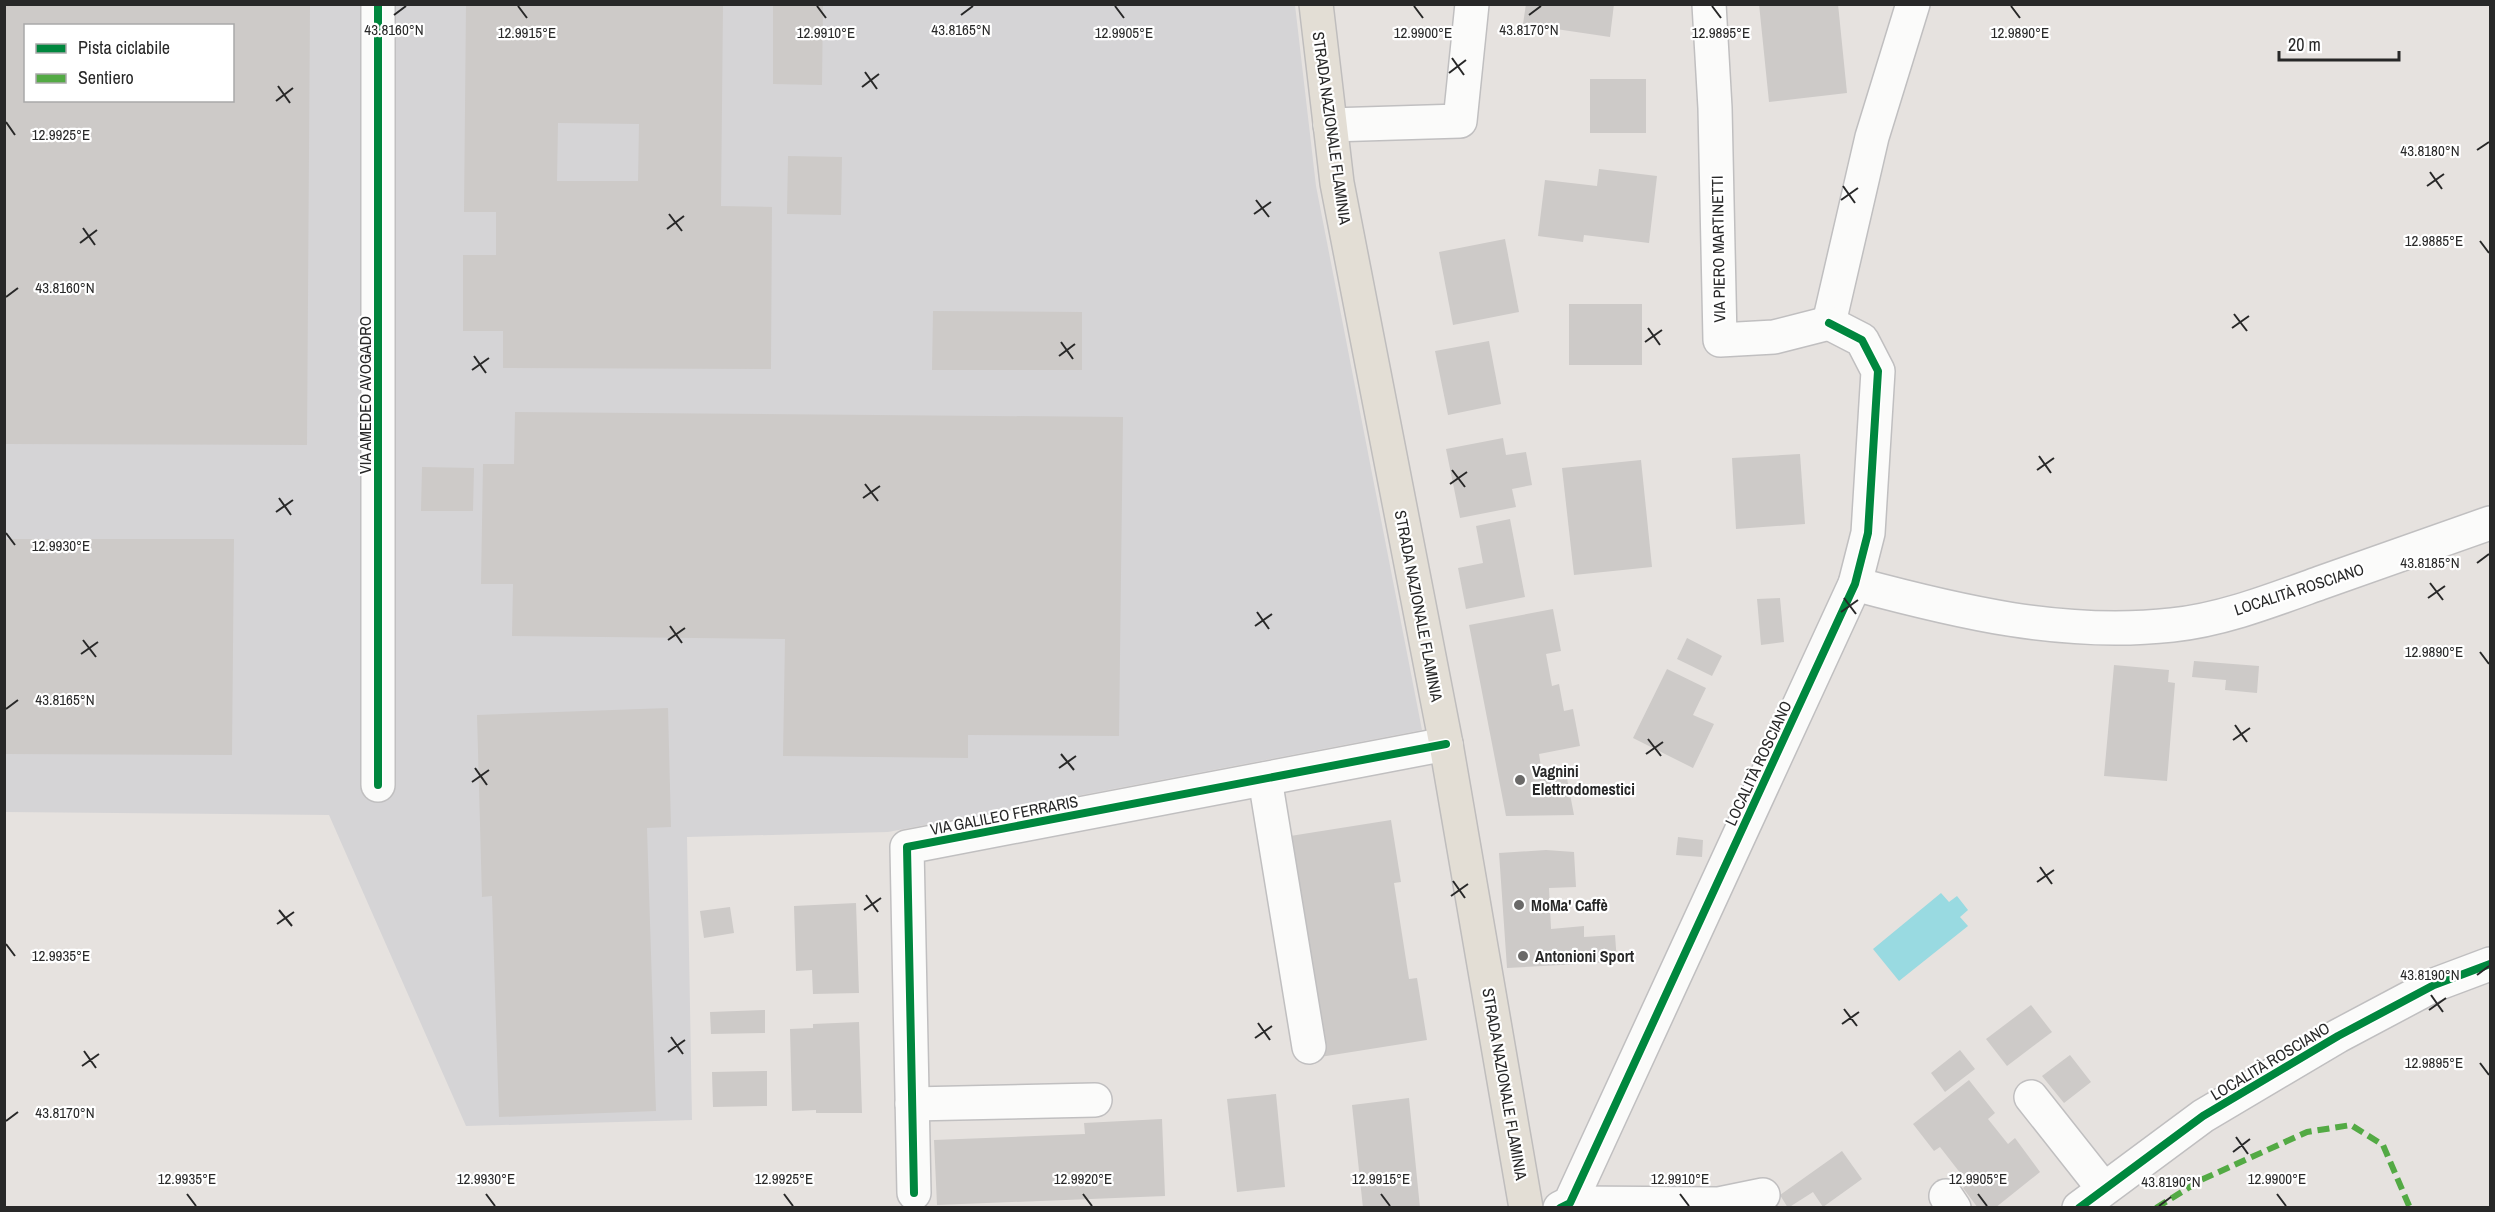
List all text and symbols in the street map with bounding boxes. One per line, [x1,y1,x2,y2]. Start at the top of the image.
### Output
text: 43.8160°N [364,19,424,40]
text: 43.8165°N [931,19,991,40]
text: 43.8170°N [1499,19,1559,40]
text: 12.9915°E [498,22,556,43]
text: 12.9910°E [797,22,855,43]
text: 12.9905°E [1095,22,1153,43]
text: 12.9900°E [1394,22,1452,43]
text: 12.9895°E [1692,22,1750,43]
text: 12.9890°E [1991,22,2049,43]
legend [24,24,234,102]
scale bar [2279,24,2399,62]
street label: STRADA NAZIONALE FLAMINIA [1308,30,1356,226]
text: 20 m [2288,32,2321,57]
text: Pista ciclabile [78,35,170,60]
text: Sentiero [78,65,134,90]
text: 12.9925°E [32,124,90,145]
text: 43.8180°N [2400,140,2460,161]
street label: VIA PIERO MARTINETTI [1706,175,1730,323]
text: 12.9885°E [2405,230,2463,251]
text: 43.8160°N [35,277,95,298]
street label: VIA AMEDEO AVOGADRO [354,316,376,474]
street label: STRADA NAZIONALE FLAMINIA [1390,508,1448,704]
text: 12.9930°E [32,535,90,556]
text: 43.8185°N [2400,552,2460,573]
street label: LOCALITÀ ROSCIANO [2231,558,2367,620]
text: 12.9890°E [2405,641,2463,662]
text: 43.8165°N [35,689,95,710]
street label: LOCALITÀ ROSCIANO [1719,697,1797,829]
place label: Vagnini Elettrodomestici [1532,760,1635,800]
marker: Vagnini Elettrodomestici [1513,773,1527,787]
street label: VIA GALILEO FERRARIS [928,790,1080,840]
place label: MoMa' Caffè [1531,894,1608,916]
marker: MoMa' Caffè [1512,898,1526,912]
text: 12.9935°E [32,945,90,966]
place label: Antonioni Sport [1535,945,1635,967]
marker: Antonioni Sport [1516,949,1530,963]
text: 43.8190°N [2400,964,2460,985]
street label: STRADA NAZIONALE FLAMINIA [1477,986,1533,1182]
street label: LOCALITÀ ROSCIANO [2206,1017,2334,1105]
text: 12.9895°E [2405,1052,2463,1073]
text: 43.8170°N [35,1102,95,1123]
text: 12.9935°E [158,1168,216,1189]
text: 12.9930°E [457,1168,515,1189]
text: 12.9925°E [755,1168,813,1189]
text: 12.9920°E [1054,1168,1112,1189]
text: 12.9915°E [1352,1168,1410,1189]
text: 12.9910°E [1651,1168,1709,1189]
text: 12.9905°E [1949,1168,2007,1189]
text: 12.9900°E [2248,1168,2306,1189]
text: 43.8190°N [2141,1171,2201,1192]

